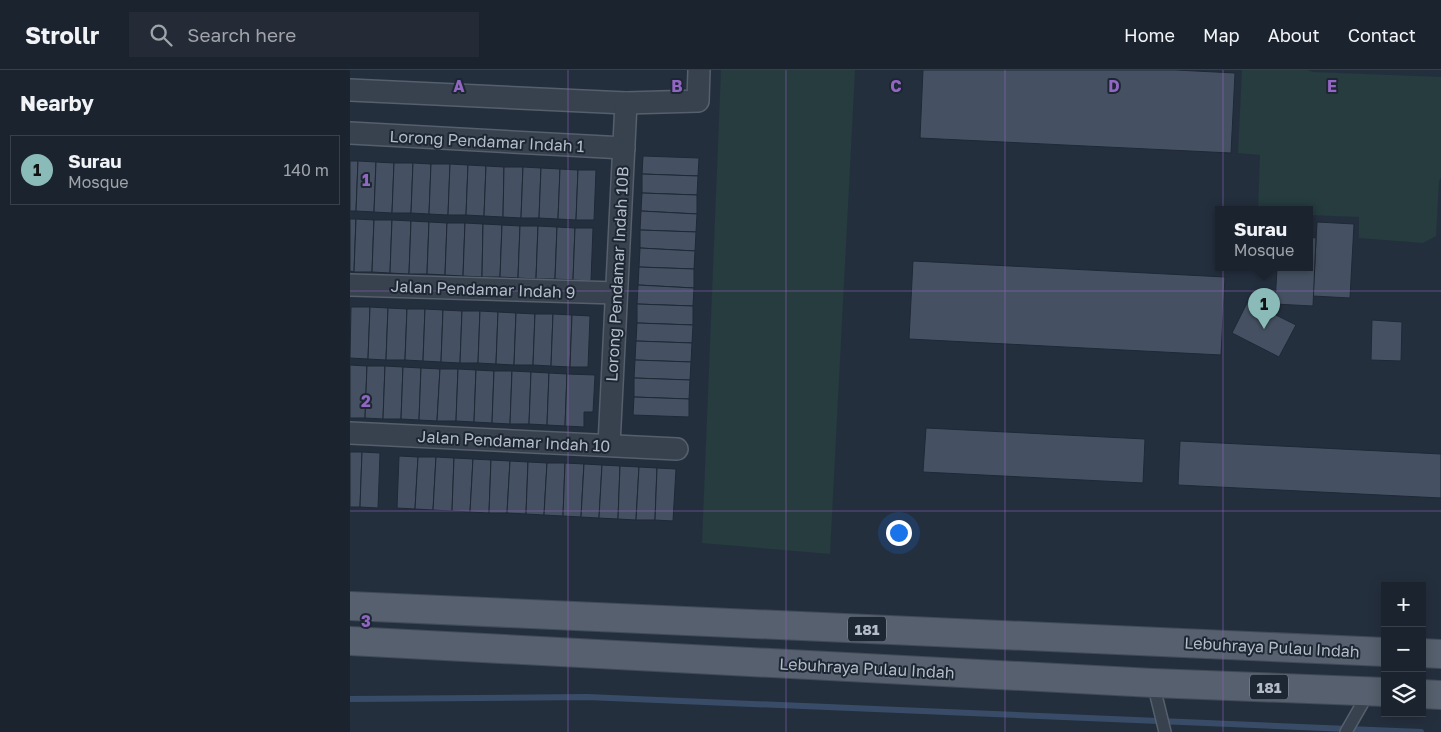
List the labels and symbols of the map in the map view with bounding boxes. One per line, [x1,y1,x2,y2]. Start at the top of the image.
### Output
text: A [453,76,465,96]
text: B [671,76,683,96]
text: C [890,76,902,96]
text: D [1108,76,1120,96]
text: E [1327,76,1337,96]
street label: Lorong Pendamar Indah 1 [389,126,585,156]
street label: Lorong Pendamar Indah 10B [601,166,633,382]
text: 1 [362,170,370,190]
street label: Jalan Pendamar Indah 9 [390,276,576,302]
pin: 1 [1248,288,1280,329]
text: 2 [361,391,371,411]
street label: Jalan Pendamar Indah 10 [417,426,611,456]
your location [886,520,912,546]
text: 3 [361,611,371,631]
road number: 181 [848,616,886,642]
street label: Lebuhraya Pulau Indah [1184,632,1360,662]
street label: Lebuhraya Pulau Indah [779,653,955,683]
road number: 181 [1250,674,1288,700]

